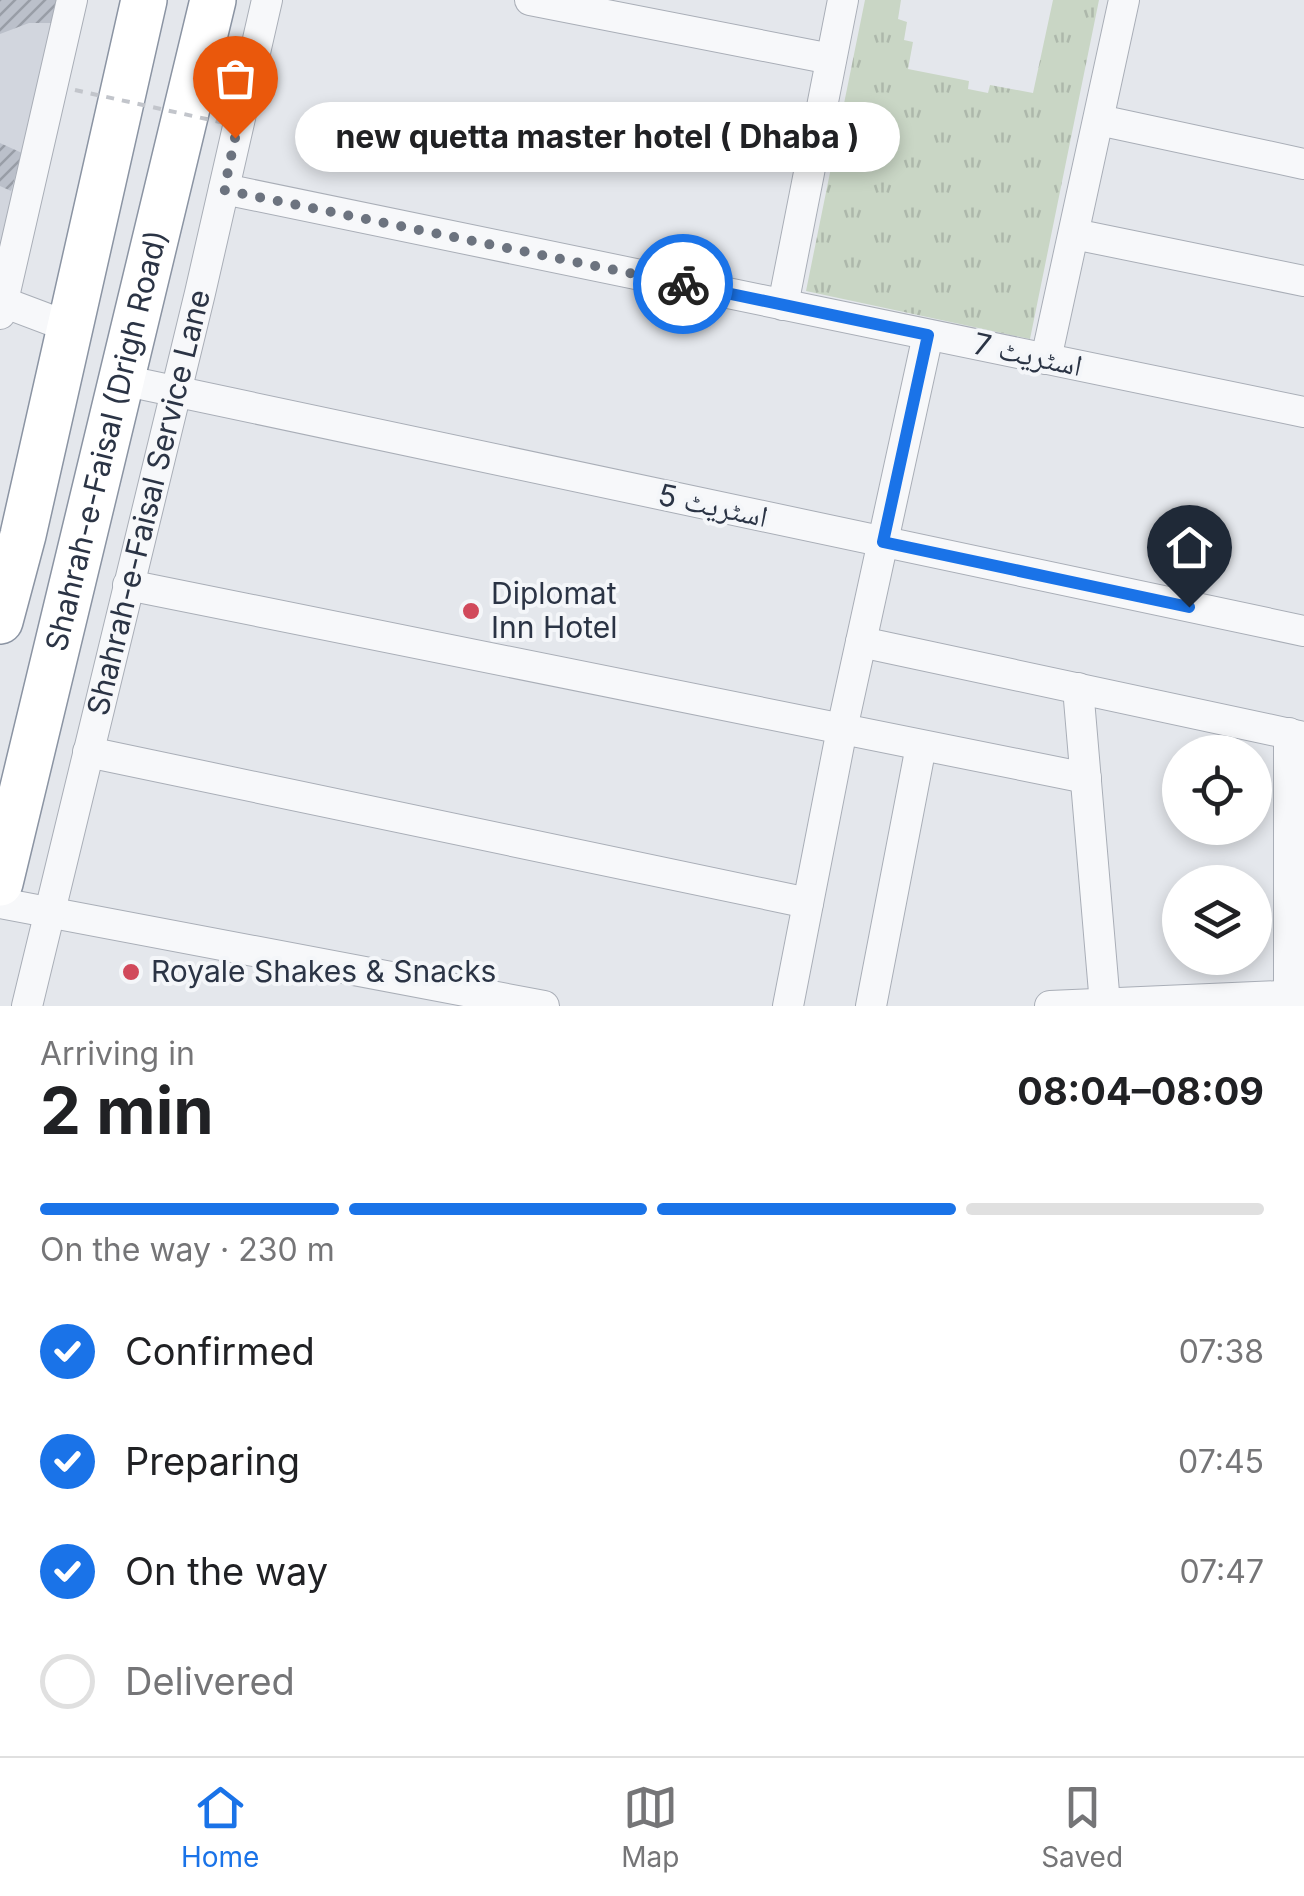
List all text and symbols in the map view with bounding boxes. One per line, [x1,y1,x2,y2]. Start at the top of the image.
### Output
pin [193,36,278,139]
icon: bag [208,51,263,106]
callout: new quetta master hotel ( Dhaba ) [295,103,900,173]
text: new quetta master hotel ( Dhaba ) [335,117,860,156]
street label: Shahrah-e-Faisal (Drigh Road) [38,226,174,655]
courier [633,234,733,334]
icon: bike [656,257,711,312]
street label: Shahrah-e-Faisal Service Lane [79,286,217,719]
street label: اسٹریٹ 7 [971,325,1086,383]
street label: اسٹریٹ 5 [655,476,771,534]
pin [1147,505,1232,608]
icon: home [1162,520,1217,575]
place label: Diplomat Inn Hotel [491,575,618,645]
marker: Diplomat Inn Hotel [460,600,482,622]
map controls [1162,735,1272,975]
button: locate [1162,735,1272,845]
button: layers [1162,865,1272,975]
place label: Royale Shakes & Snacks [151,953,496,989]
marker: Royale Shakes & Snacks [120,961,142,983]
text: Arriving in [40,1034,195,1073]
text: 08:04–08:09 [1017,1068,1264,1114]
text: 2 min [40,1071,214,1150]
text: On the way · 230 m [40,1230,335,1269]
icon: check [40,1324,95,1379]
text: Confirmed [125,1328,315,1374]
text: 07:38 [1179,1332,1264,1371]
icon: check [40,1434,95,1489]
text: Preparing [125,1438,300,1484]
text: 07:45 [1178,1442,1264,1481]
icon: check [40,1544,95,1599]
text: On the way [125,1548,328,1594]
text: 07:47 [1179,1552,1264,1591]
text: Delivered [125,1658,295,1704]
tab: Home [181,1780,259,1874]
tab: Map [621,1780,679,1874]
tab: Saved [1041,1780,1123,1874]

